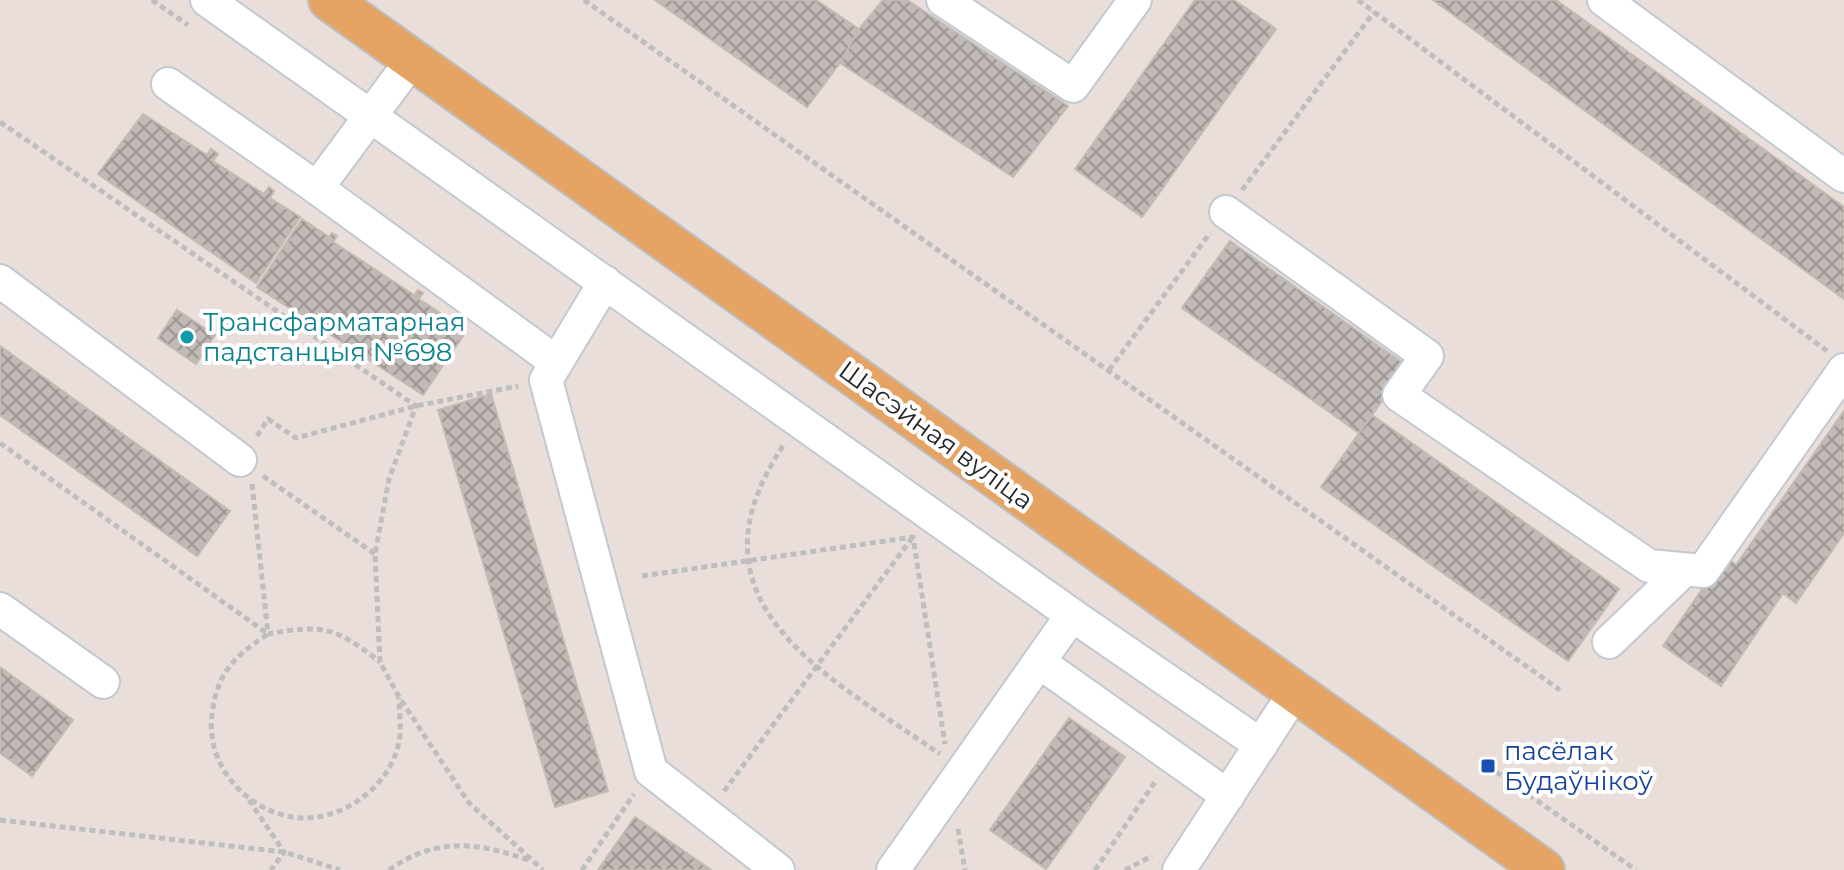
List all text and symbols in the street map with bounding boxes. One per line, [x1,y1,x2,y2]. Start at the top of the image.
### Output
place label: Трансфарматарная падстанцыя №698 [203,306,466,368]
marker: Трансфарматарная падстанцыя №698 [178,328,196,346]
street label: Шасэйная вуліца [833,354,1039,516]
place label: пасёлак Будаўнікоў [1504,735,1653,797]
marker: пасёлак Будаўнікоў [1479,757,1497,775]

